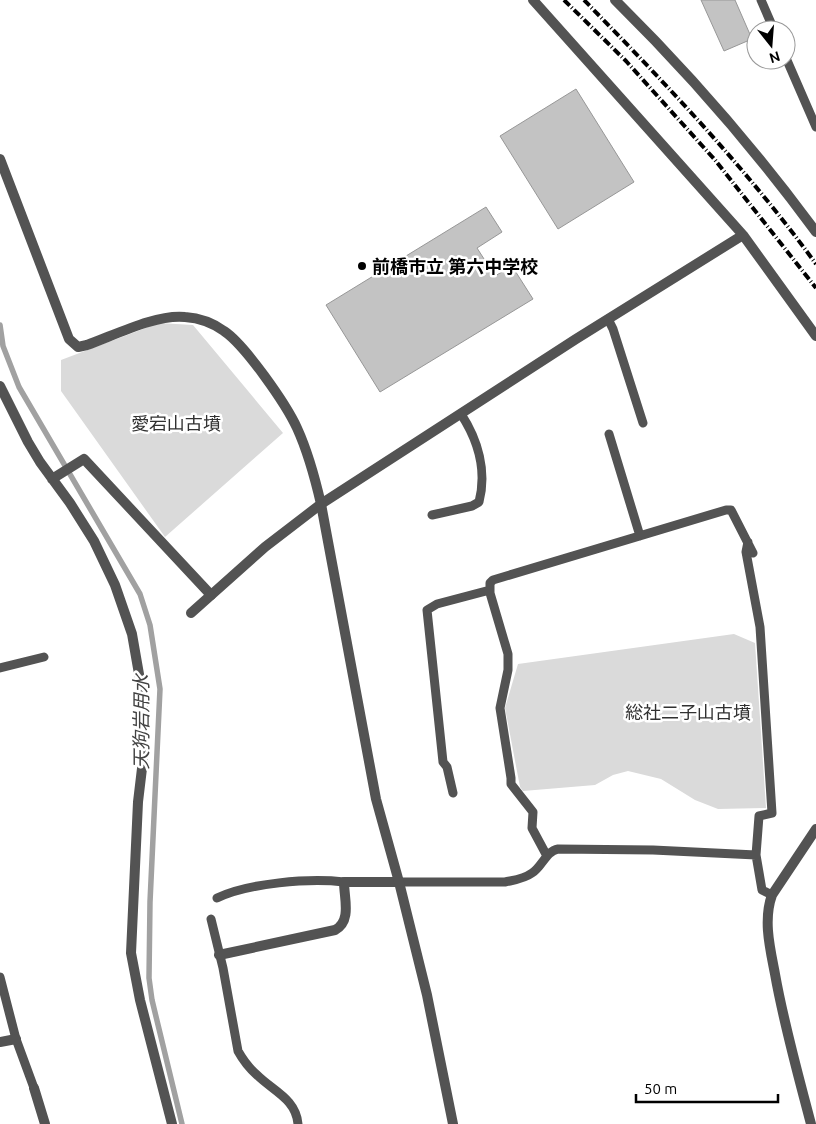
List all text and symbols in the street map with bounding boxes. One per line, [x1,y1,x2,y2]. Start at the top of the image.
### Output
north arrow [746,20,796,70]
text: N [767,48,782,67]
place label: 前橋市立 第六中学校 [372,256,538,276]
marker: 前橋市立 第六中学校 [356,260,368,272]
park label: 愛宕山古墳 [131,413,221,433]
water label: 天狗岩用水 [130,673,152,770]
park label: 総社二子山古墳 [625,702,751,722]
scale bar [636,1072,778,1104]
text: 50 m [644,1080,677,1097]

